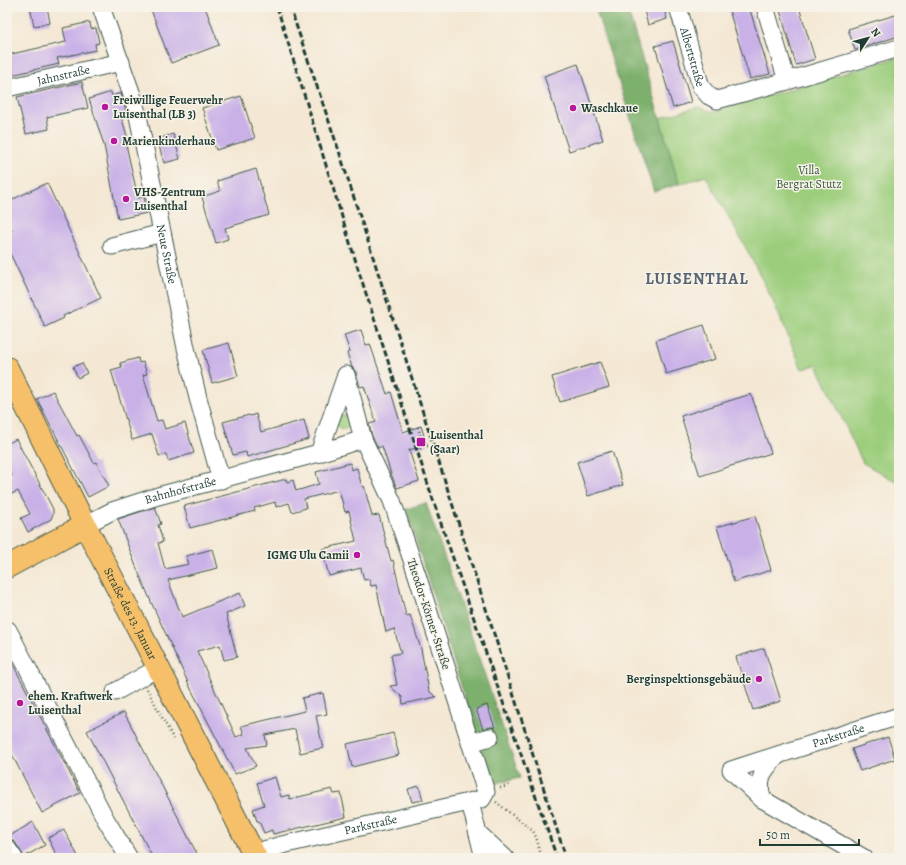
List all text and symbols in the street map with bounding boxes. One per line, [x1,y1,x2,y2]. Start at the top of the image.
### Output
north arrow [848,18,888,58]
street label: Albertstraße [676,24,709,89]
text: N [867,25,884,40]
street label: Jahnstraße [36,61,91,89]
place label: Freiwillige Feuerwehr Luisenthal (LB 3) [113,92,223,122]
place label: Waschkaue [580,100,638,116]
marker: Freiwillige Feuerwehr Luisenthal (LB 3) [100,102,110,112]
marker: Waschkaue [568,103,578,113]
place label: Marienkinderhaus [122,133,216,149]
marker: Marienkinderhaus [109,136,119,146]
park label: Villa Bergrat Stutz [776,162,842,192]
place label: VHS-Zentrum Luisenthal [133,184,206,214]
marker: VHS-Zentrum Luisenthal [121,194,131,204]
street label: Neue Straße [153,222,181,285]
district label: LUISENTHAL [645,268,749,290]
place label: Luisenthal (Saar) [430,427,484,457]
marker: Luisenthal (Saar) [415,436,427,448]
street label: Bahnhofstraße [143,473,218,508]
place label: IGMG Ulu Camii [267,547,349,563]
marker: IGMG Ulu Camii [352,550,362,560]
street label: Theodor-Körner-Straße [404,557,454,671]
street label: Straße des 13. Januar [100,565,161,663]
place label: Berginspektionsgebäude [626,671,751,687]
marker: Berginspektionsgebäude [754,674,764,684]
place label: ehem. Kraftwerk Luisenthal [28,688,113,718]
marker: ehem. Kraftwerk Luisenthal [15,698,25,708]
street label: Parkstraße [810,720,866,751]
street label: Parkstraße [343,811,399,838]
scale bar [760,821,859,847]
text: 50 m [766,827,790,843]

